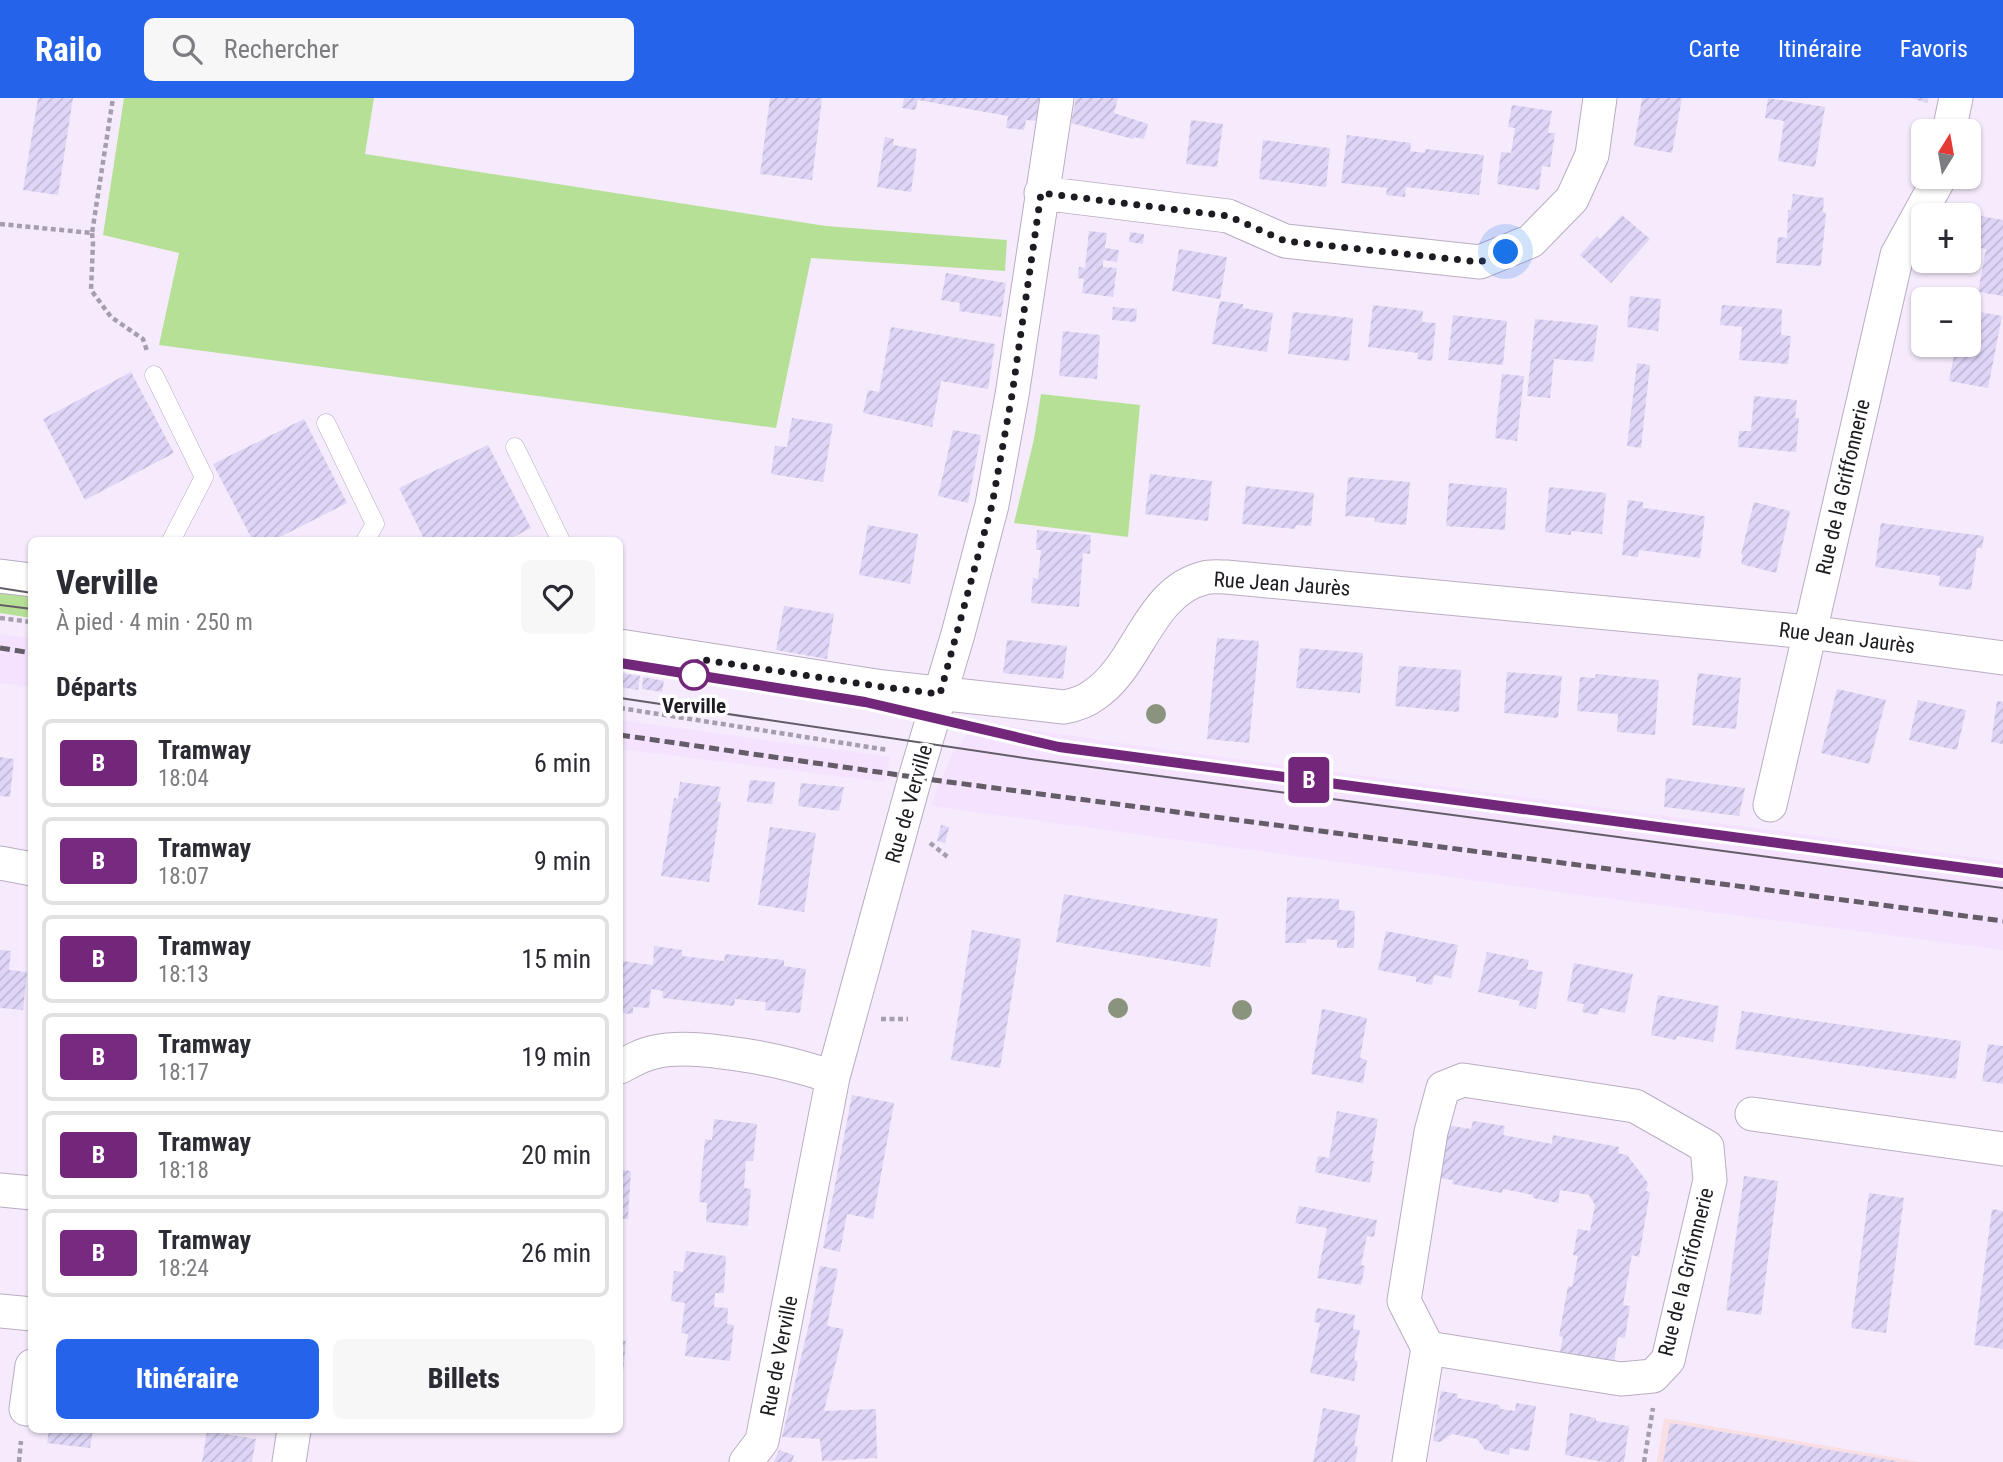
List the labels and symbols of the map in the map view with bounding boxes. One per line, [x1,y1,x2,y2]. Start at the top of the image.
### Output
north arrow [1911,119,1981,189]
your location [1488,234,1523,269]
street label: Rue de la Griffonnerie [1811,397,1875,577]
street label: Rue Jean Jaurès [1213,567,1351,601]
street label: Rue Jean Jaurès [1778,618,1916,658]
marker: Verville [679,660,709,690]
place label: Verville [662,694,726,718]
street label: Rue de Verville [881,742,937,866]
line badge: B [1286,757,1332,803]
street label: Rue de la Grifonnerie [1653,1185,1719,1359]
street label: Rue de Verville [756,1294,802,1418]

